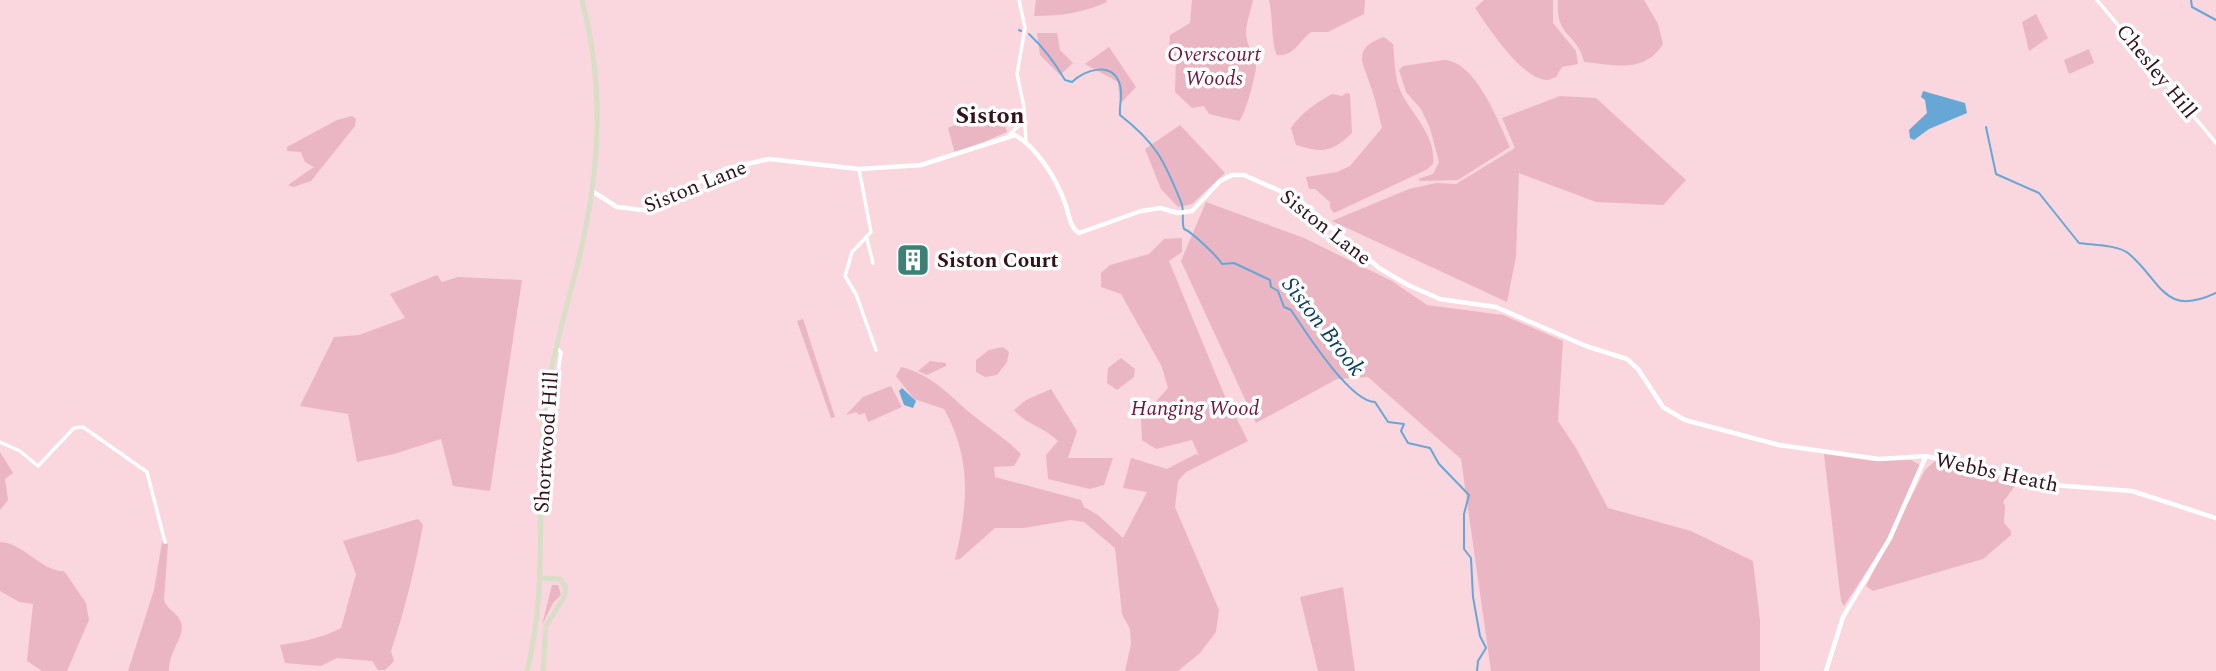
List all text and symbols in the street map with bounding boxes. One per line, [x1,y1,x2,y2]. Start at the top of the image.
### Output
street label: Chesley Hill [2108,17,2205,126]
park label: Overscourt Woods [1167,39,1261,95]
district label: Siston [955,98,1025,134]
street label: Siston Lane [639,152,752,222]
street label: Siston Lane [1273,182,1378,274]
building icon: Siston Court [894,241,932,279]
place label: Siston Court [937,245,1059,277]
water label: Siston Brook [1273,270,1373,385]
street label: Shortwood Hill [526,370,568,514]
park label: Hanging Wood [1131,393,1259,425]
street label: Webbs Heath [1932,444,2061,502]

